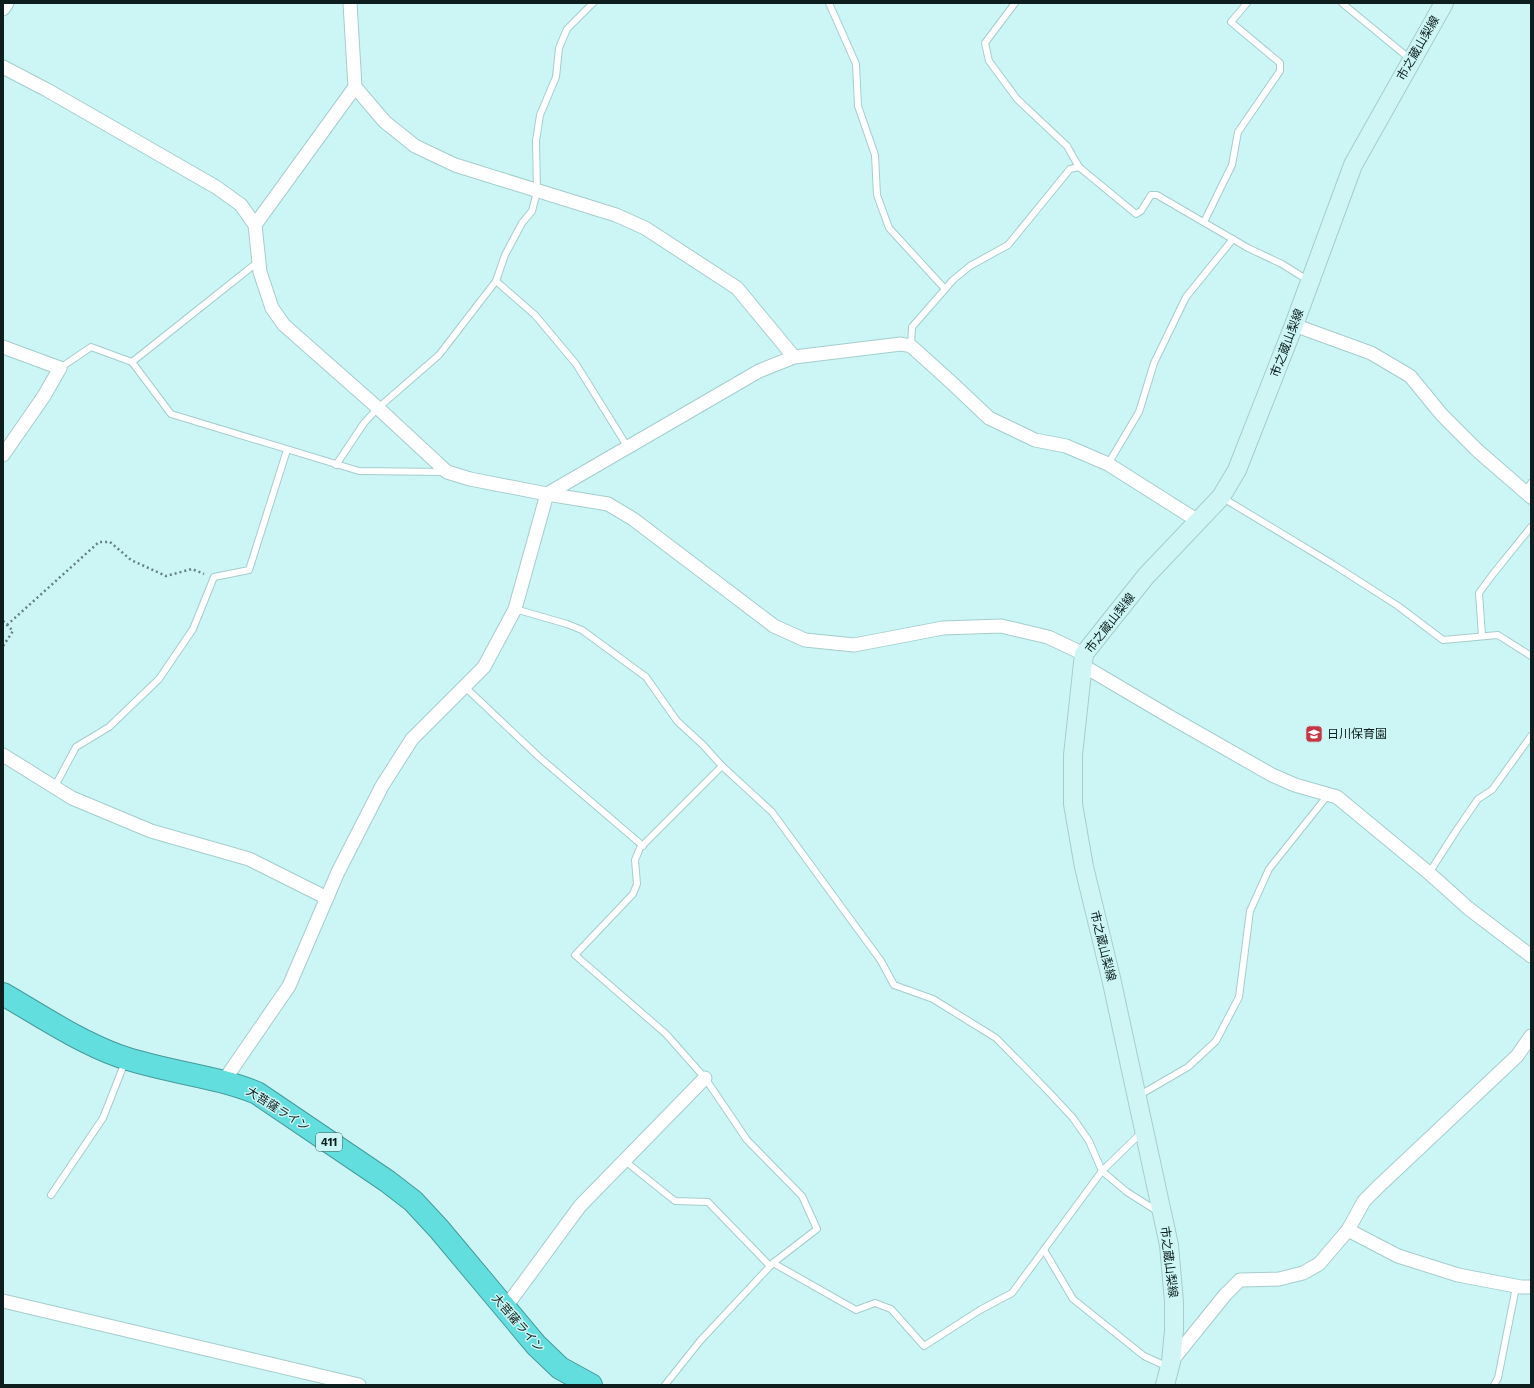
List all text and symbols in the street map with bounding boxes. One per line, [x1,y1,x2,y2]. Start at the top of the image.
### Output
street label: 市之蔵山梨線 [1394,13,1442,83]
street label: 市之蔵山梨線 [1268,307,1306,379]
street label: 市之蔵山梨線 [1082,590,1138,656]
school or university icon: 日川保育園 [1304,724,1324,744]
place label: 日川保育園 [1327,727,1387,741]
street label: 市之蔵山梨線 [1087,909,1119,983]
street label: 大菩薩ライン [244,1084,312,1134]
road number: 411 [316,1133,342,1151]
street label: 市之蔵山梨線 [1158,1225,1180,1299]
street label: 大菩薩ライン [489,1291,547,1355]

